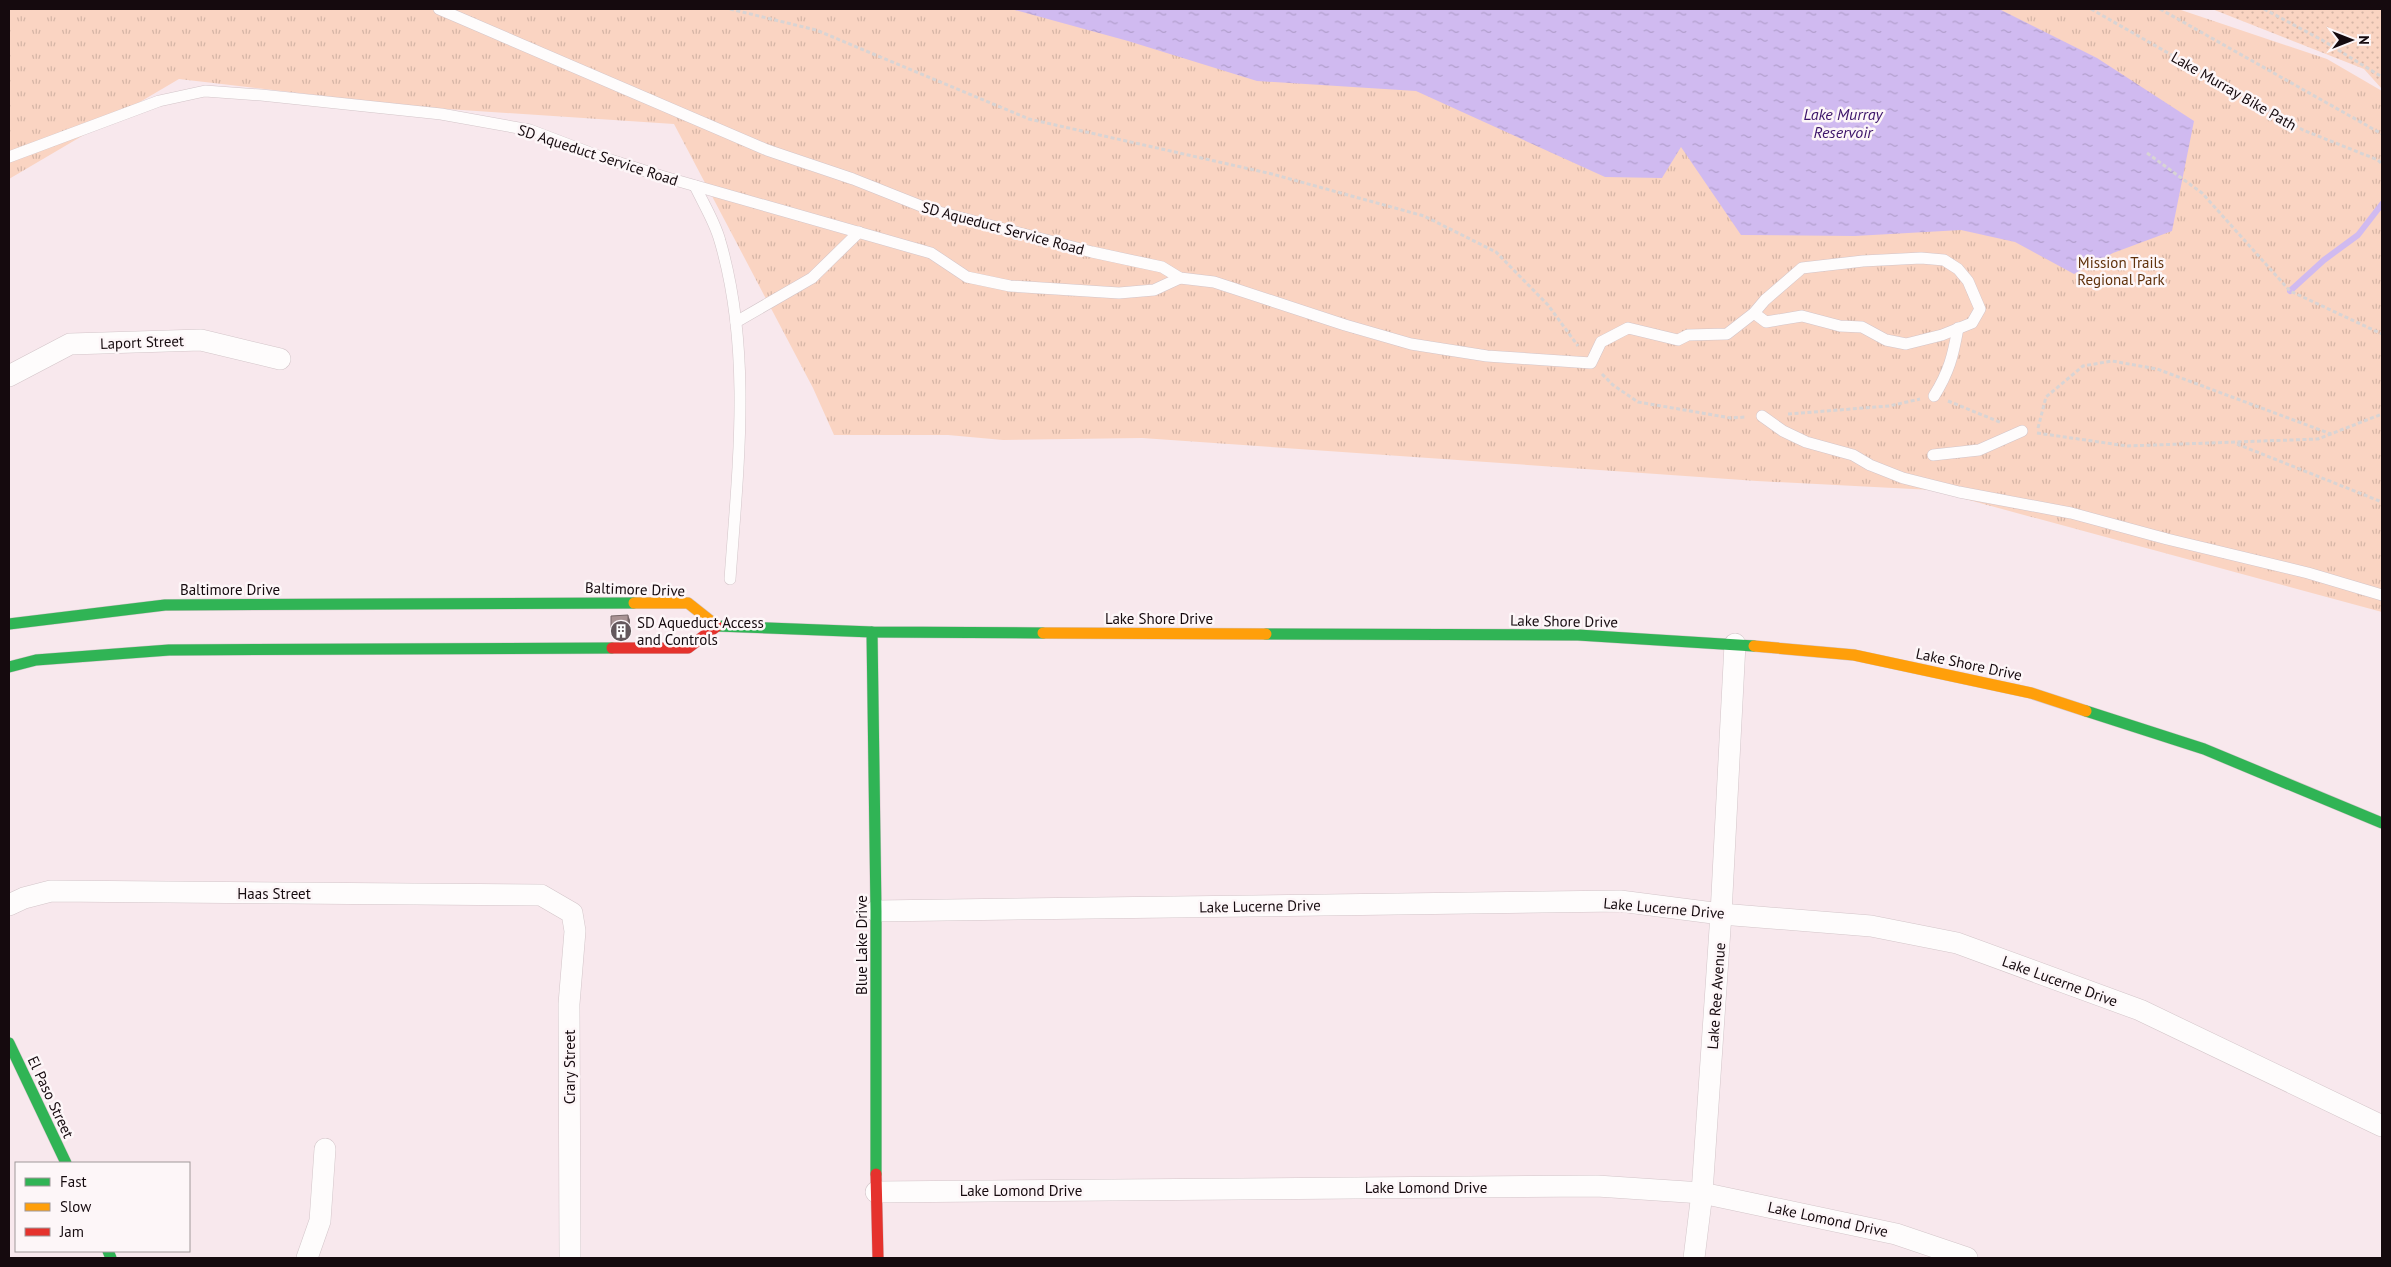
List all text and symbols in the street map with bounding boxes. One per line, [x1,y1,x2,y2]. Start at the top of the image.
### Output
north arrow [2326,15,2376,65]
text: N [2355,35,2373,45]
street label: Lake Murray Bike Path [2168,47,2300,135]
water label: Lake Murray Reservoir [1803,104,1884,142]
street label: SD Aqueduct Service Road [515,120,681,190]
street label: SD Aqueduct Service Road [920,197,1086,259]
park label: Mission Trails Regional Park [2077,253,2166,289]
street label: Laport Street [100,331,184,353]
street label: Baltimore Drive [585,578,685,600]
street label: Baltimore Drive [180,580,280,599]
street label: Lake Shore Drive [1105,609,1213,628]
street label: Lake Shore Drive [1510,611,1618,631]
place label: SD Aqueduct Access and Controls [637,613,764,649]
building icon: SD Aqueduct Access and Controls [609,619,633,643]
street label: Lake Shore Drive [1914,643,2024,685]
street label: Haas Street [237,884,311,903]
street label: Lake Lucerne Drive [1603,893,1725,923]
street label: Blue Lake Drive [852,895,871,995]
street label: Lake Lucerne Drive [1199,895,1321,917]
street label: Lake Ree Avenue [1703,942,1729,1050]
street label: Lake Lucerne Drive [2000,951,2120,1011]
street label: Crary Street [560,1030,579,1104]
street label: El Paso Street [24,1053,78,1141]
legend [15,1162,190,1252]
text: Fast [60,1172,87,1191]
street label: Lake Lomond Drive [1365,1178,1487,1197]
street label: Lake Lomond Drive [960,1181,1082,1200]
text: Slow [60,1197,91,1216]
street label: Lake Lomond Drive [1766,1197,1890,1241]
text: Jam [59,1222,84,1241]

